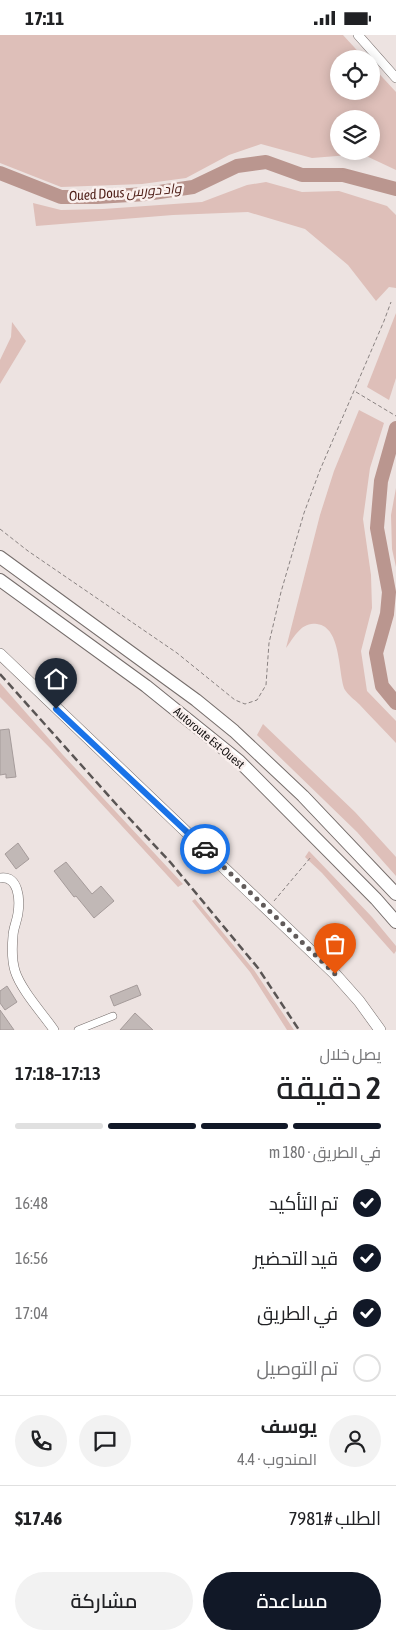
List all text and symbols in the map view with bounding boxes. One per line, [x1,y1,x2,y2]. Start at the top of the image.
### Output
text: 17:11 [25,7,64,29]
map controls [330,50,380,160]
button: locate [330,50,380,100]
button: layers [330,110,380,160]
water label: Oued Dous واد دورس [68,180,183,205]
pin [35,658,77,709]
icon: home [42,665,70,693]
street label: Autoroute Est-Ouest [171,704,248,772]
courier [180,824,230,874]
icon: car [191,835,219,863]
pin [314,923,356,974]
icon: bag [321,930,349,958]
text: يصل خلال [319,1045,381,1063]
text: 17:13–17:18 [15,1062,101,1084]
text: 2 دقيقة [276,1069,381,1106]
text: في الطريق · 180 m [269,1143,381,1161]
icon: check [353,1189,381,1217]
text: تم التأكيد [269,1192,338,1214]
text: 16:48 [15,1194,48,1212]
icon: check [353,1244,381,1272]
text: قيد التحضير [253,1247,338,1269]
text: 16:56 [15,1249,48,1267]
icon: check [353,1299,381,1327]
text: في الطريق [257,1302,338,1324]
text: 17:04 [15,1304,48,1322]
text: تم التوصيل [256,1357,338,1379]
button: phone [15,1415,67,1467]
button: chat [79,1415,131,1467]
text: يوسف [261,1415,317,1437]
button: person [329,1415,381,1467]
text: المندوب · 4.4 [237,1450,317,1468]
text: $17.46 [15,1507,62,1529]
text: الطلب #7981 [288,1507,381,1529]
button: مشاركة [15,1572,193,1630]
button: مساعدة [203,1572,381,1630]

